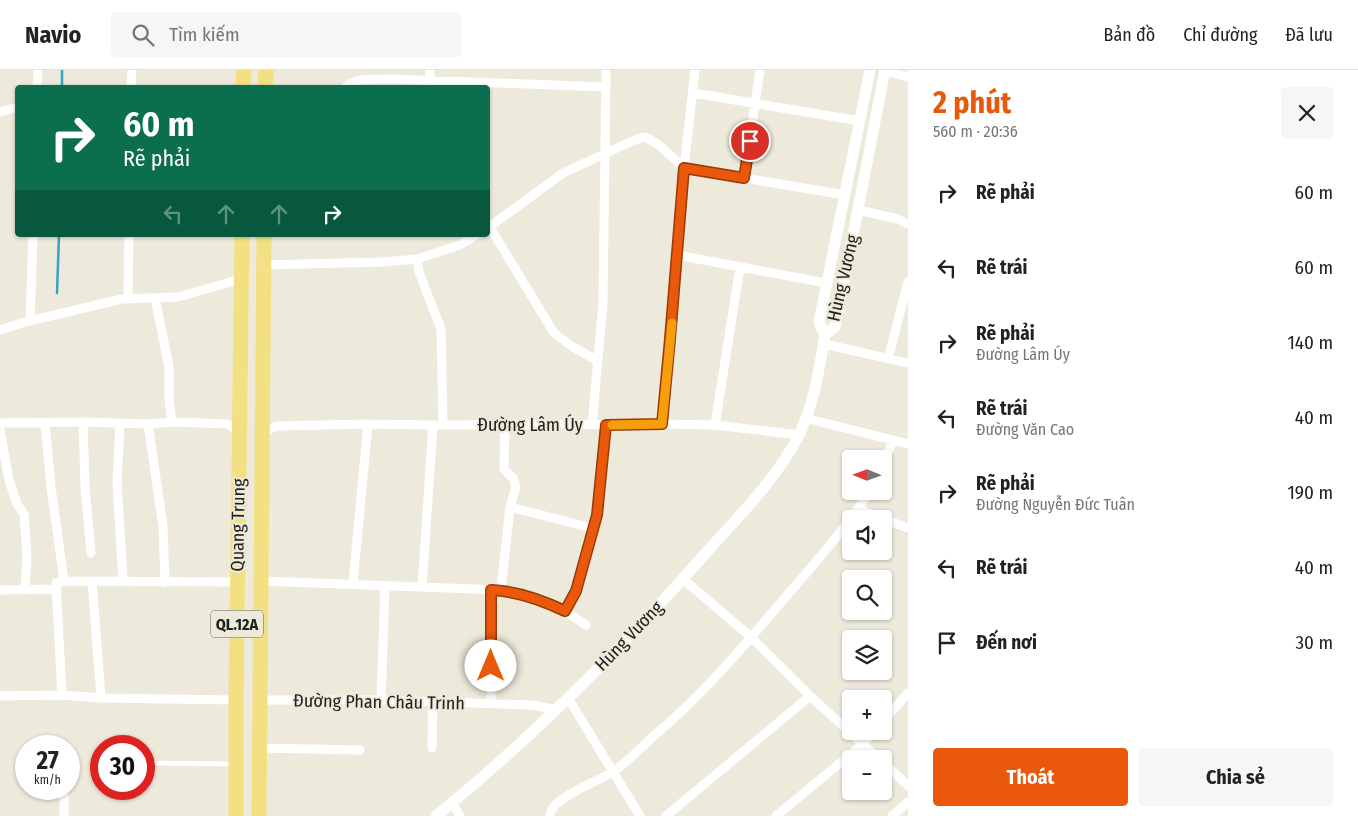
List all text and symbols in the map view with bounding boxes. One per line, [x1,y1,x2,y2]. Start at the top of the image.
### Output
search box [111,12,461,57]
text: Navio [25,21,81,49]
icon: search [129,21,157,49]
text: Tìm kiếm [169,23,240,46]
text: Bản đồ [1104,24,1155,46]
text: Chỉ đường [1183,24,1257,46]
text: Đã lưu [1285,24,1333,46]
text: 2 phút [933,85,1011,121]
button: close [1281,87,1333,139]
text: 60 m [123,103,194,145]
icon: right [40,105,105,170]
pin [729,120,771,162]
text: 560 m · 20:36 [933,122,1018,141]
icon: arrive [736,127,764,155]
text: Rẽ phải [123,145,190,172]
icon: right [933,179,961,207]
text: Rẽ phải [976,181,1035,204]
text: 60 m [1295,181,1333,204]
icon: left [159,200,187,228]
icon: ahead [212,200,240,228]
icon: ahead [265,200,293,228]
icon: right [318,200,346,228]
street label: Hùng Vương [822,232,864,324]
icon: left [933,254,961,282]
text: Rẽ trái [976,256,1027,279]
text: 60 m [1295,256,1333,279]
text: Rẽ phải [976,322,1035,345]
icon: right [933,329,961,357]
text: 140 m [1287,331,1333,354]
text: Đường Lâm Úy [976,345,1070,364]
text: Rẽ trái [976,397,1027,420]
icon: left [933,404,961,432]
text: 40 m [1295,406,1333,429]
street label: Đường Lâm Úy [477,413,583,436]
text: Đường Văn Cao [976,420,1074,439]
north arrow [842,450,892,500]
map controls [842,450,892,800]
text: Rẽ phải [976,472,1035,495]
street label: Quang Trung [226,478,250,572]
icon: right [933,479,961,507]
text: 190 m [1287,481,1333,504]
text: Đường Nguyễn Đức Tuân [976,495,1135,514]
button: sound [842,510,892,560]
icon: left [933,554,961,582]
text: Rẽ trái [976,556,1027,579]
text: 40 m [1295,556,1333,579]
button: search [842,570,892,620]
street label: Hùng Vương [590,596,668,676]
road number: QL.12A [211,610,263,638]
icon: arrive [933,629,961,657]
button: layers [842,630,892,680]
text: Đến nơi [976,631,1037,654]
text: 30 m [1295,631,1333,654]
position arrow [464,639,516,691]
street label: Đường Phan Châu Trinh [293,690,465,714]
button: + [842,690,892,740]
speed limit sign: 30 [90,735,155,800]
text: 27 [36,746,59,776]
button: Thoát [933,748,1128,806]
button: Chia sẻ [1138,748,1333,806]
button: − [842,750,892,800]
text: km/h [34,773,61,787]

